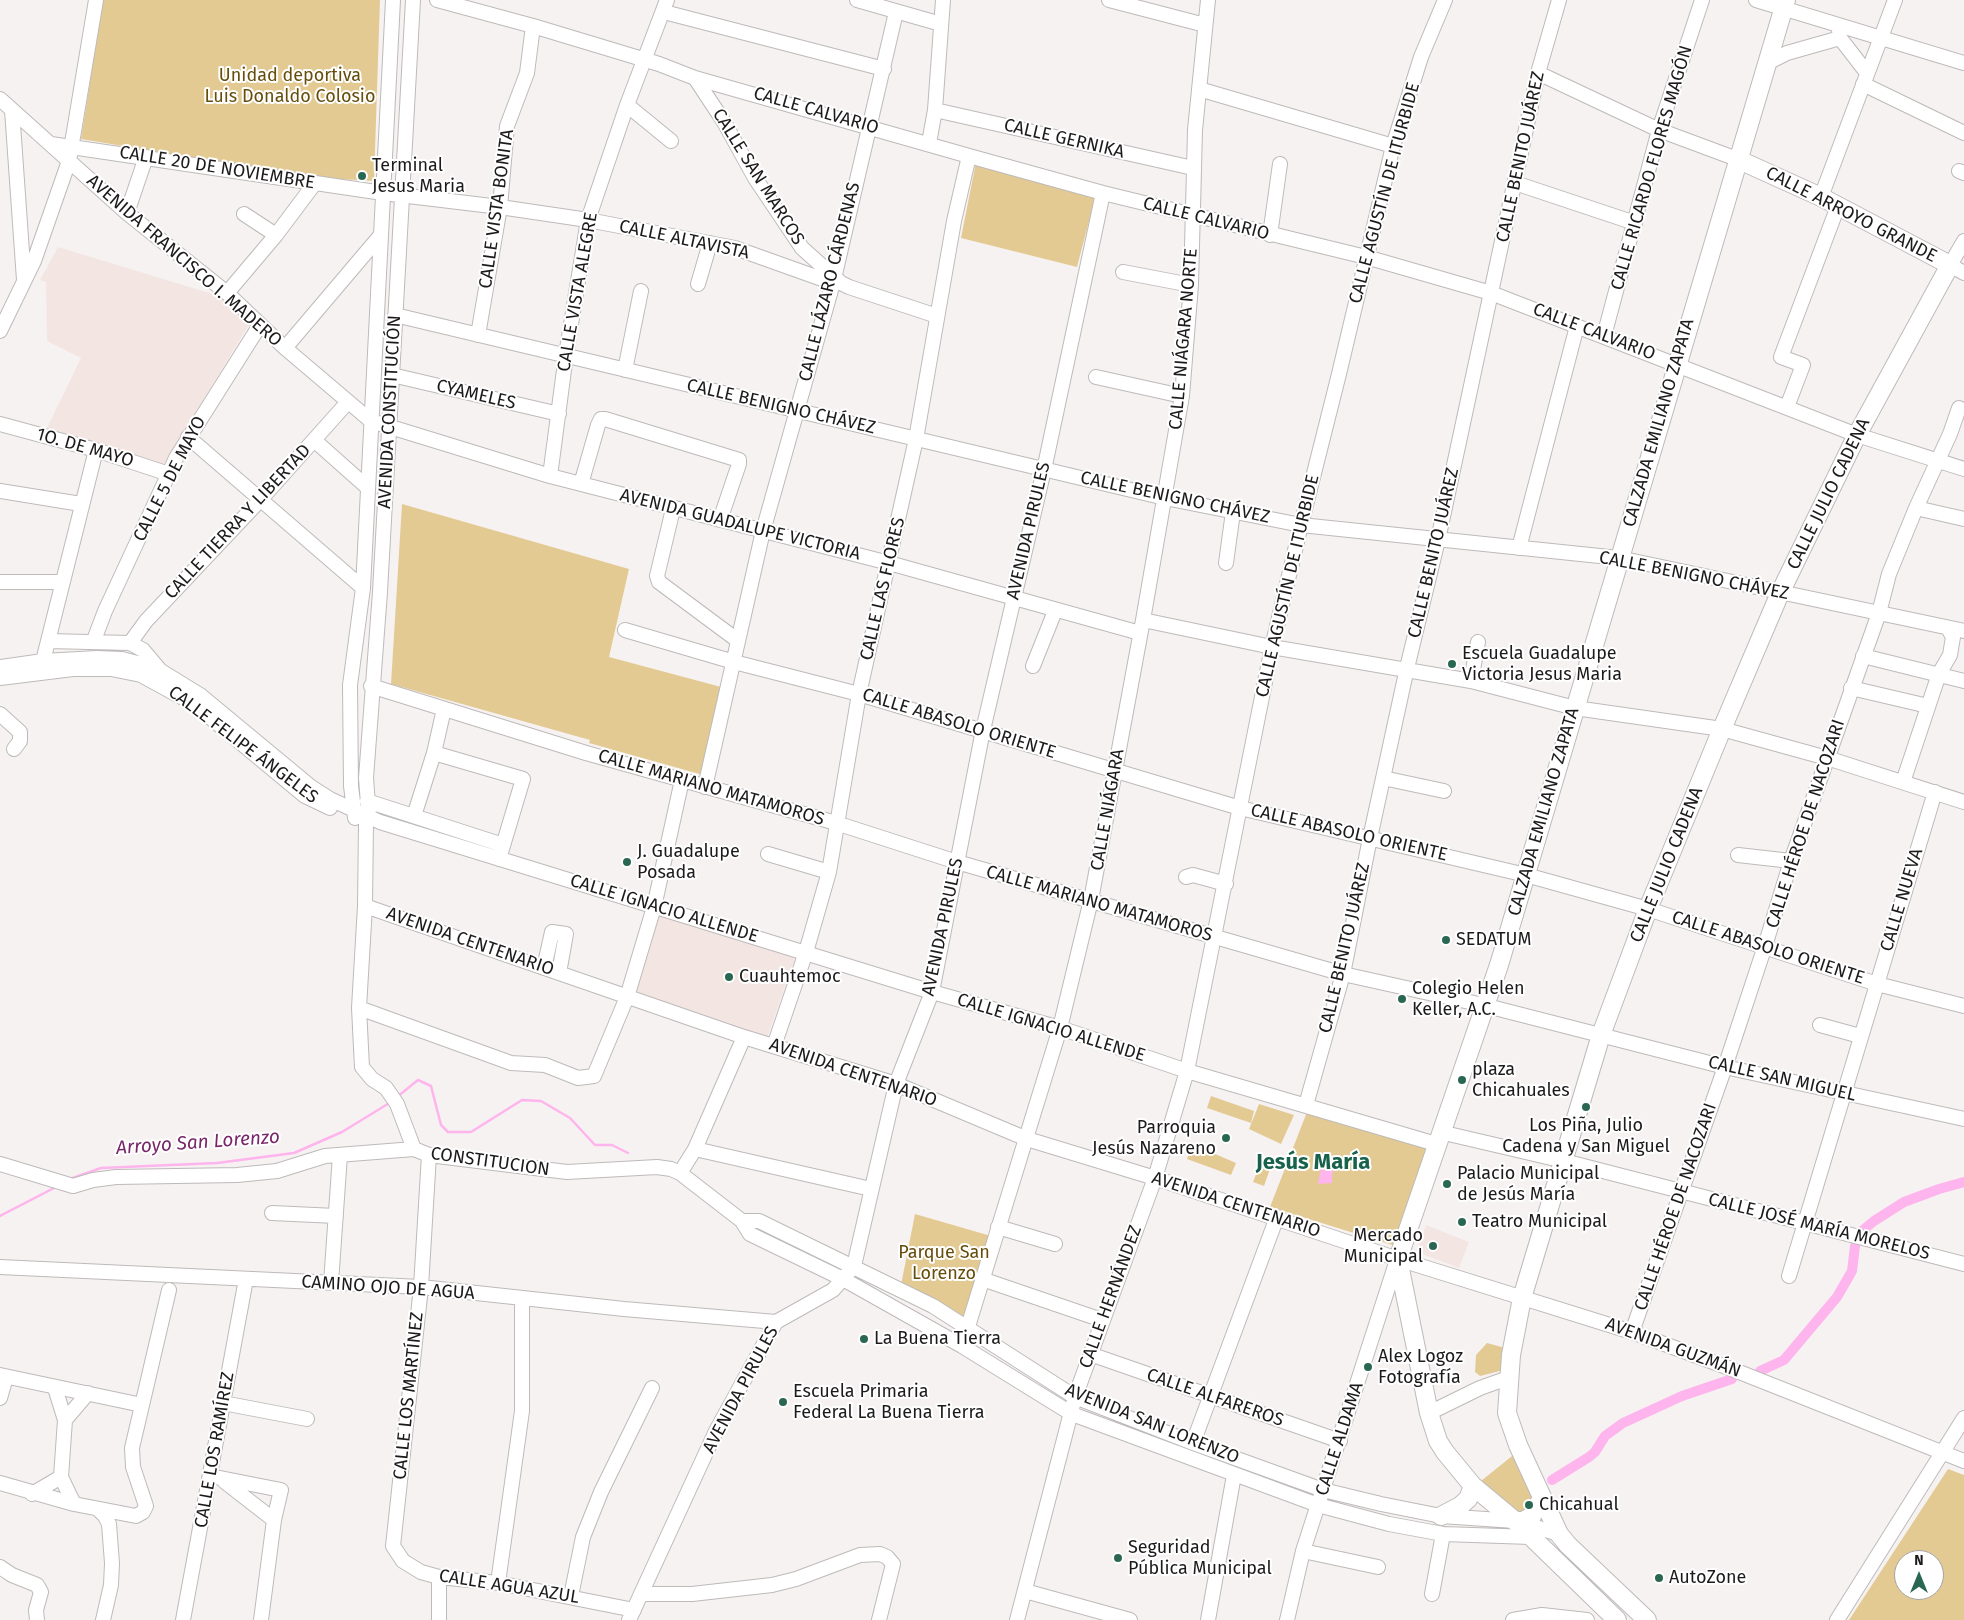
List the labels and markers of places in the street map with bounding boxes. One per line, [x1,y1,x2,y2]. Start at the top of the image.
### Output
place label: Terminal Jesus Maria [372,155,465,198]
marker: Terminal Jesus Maria [356,170,368,182]
place label: Escuela Guadalupe Victoria Jesus Maria [1462,643,1622,686]
marker: Escuela Guadalupe Victoria Jesus Maria [1446,658,1458,670]
place label: J. Guadalupe Posada [637,841,740,884]
marker: J. Guadalupe Posada [621,856,633,868]
place label: SEDATUM [1456,929,1531,951]
marker: SEDATUM [1440,934,1452,946]
place label: Cuauhtemoc [739,966,841,988]
marker: Cuauhtemoc [723,971,735,983]
place label: Colegio Helen Keller, A.C. [1412,978,1525,1021]
marker: Colegio Helen Keller, A.C. [1396,993,1408,1005]
place label: plaza Chicahuales [1472,1059,1570,1102]
marker: plaza Chicahuales [1456,1074,1468,1086]
marker: Los Piña, Julio Cadena y San Miguel [1580,1101,1592,1113]
place label: Los Piña, Julio Cadena y San Miguel [1502,1115,1670,1158]
place label: Parroquia Jesús Nazareno [1092,1117,1216,1160]
marker: Parroquia Jesús Nazareno [1220,1132,1232,1144]
place label: Palacio Municipal de Jesús María [1457,1163,1599,1206]
marker: Palacio Municipal de Jesús María [1441,1178,1453,1190]
place label: Teatro Municipal [1472,1211,1607,1233]
marker: Teatro Municipal [1456,1216,1468,1228]
place label: Mercado Municipal [1344,1225,1423,1268]
marker: Mercado Municipal [1427,1240,1439,1252]
place label: La Buena Tierra [874,1328,1001,1350]
marker: La Buena Tierra [858,1333,870,1345]
place label: Alex Logoz Fotografía [1378,1346,1463,1388]
marker: Alex Logoz Fotografía [1362,1361,1374,1373]
place label: Escuela Primaria Federal La Buena Tierra [793,1381,985,1424]
marker: Escuela Primaria Federal La Buena Tierra [777,1396,789,1408]
place label: Chicahual [1539,1494,1619,1516]
marker: Chicahual [1523,1499,1535,1511]
place label: Seguridad Pública Municipal [1128,1537,1272,1580]
marker: Seguridad Pública Municipal [1112,1552,1124,1564]
place label: AutoZone [1669,1567,1746,1589]
marker: AutoZone [1653,1572,1665,1584]

